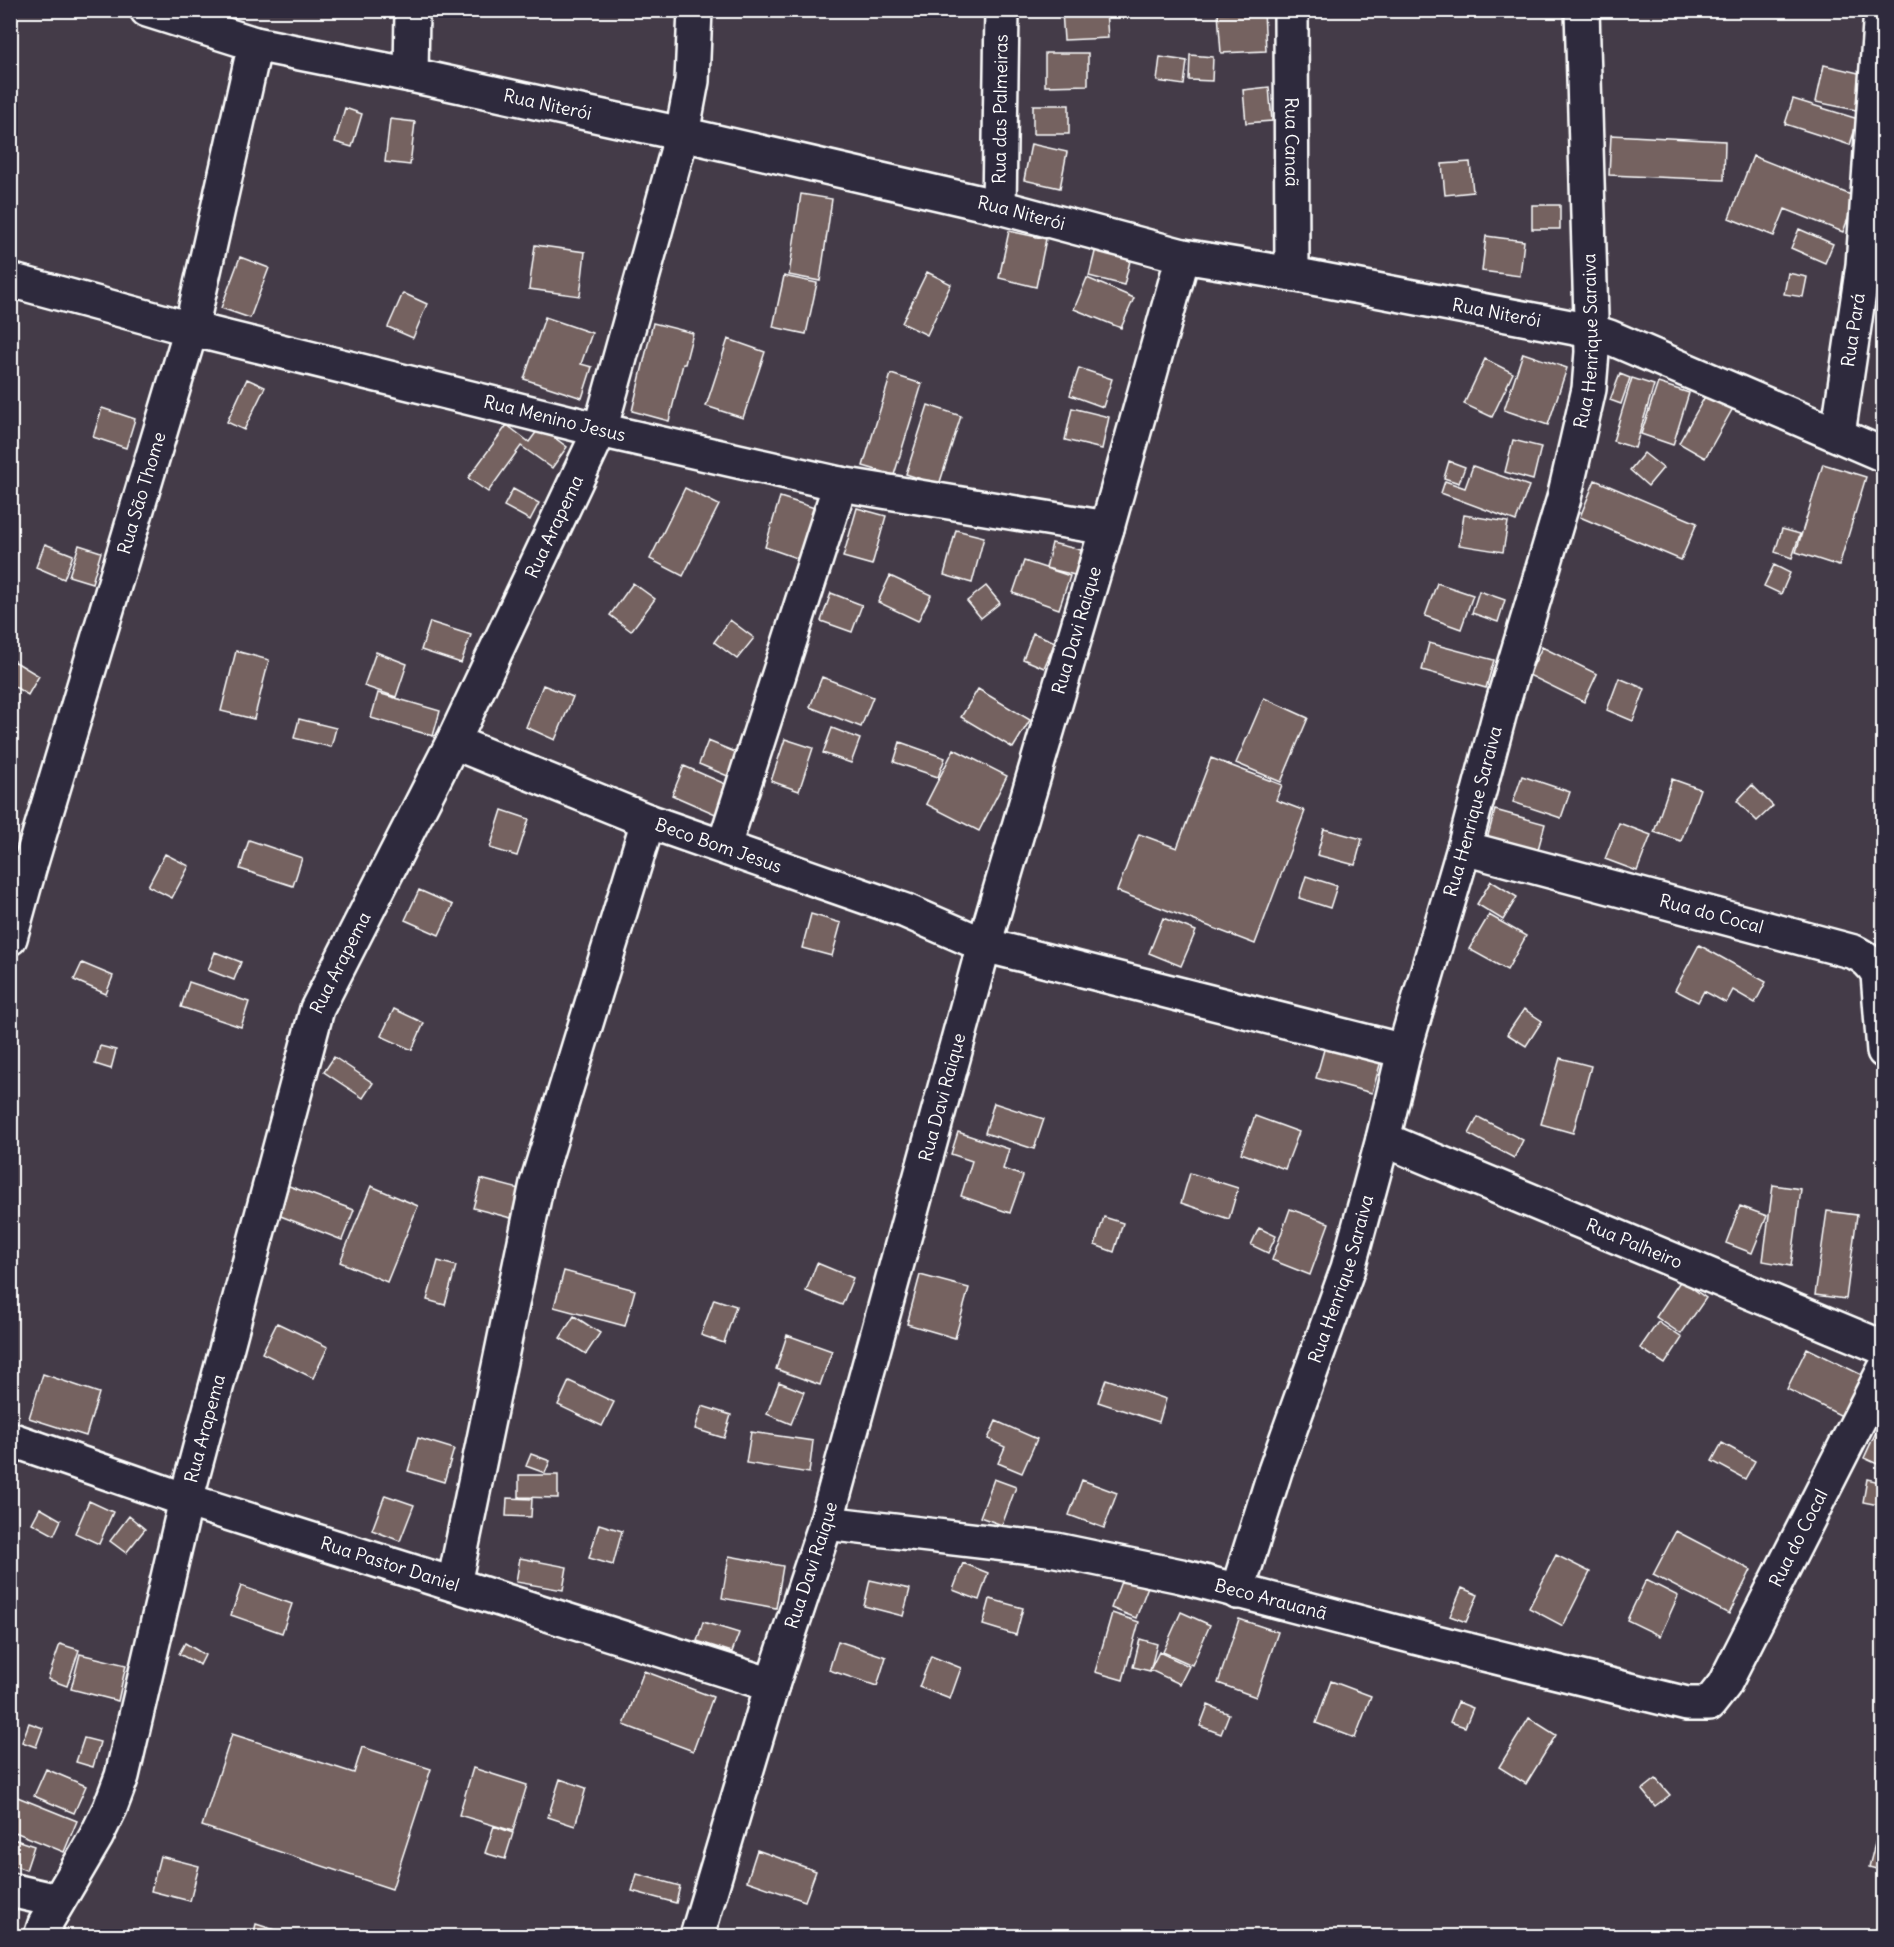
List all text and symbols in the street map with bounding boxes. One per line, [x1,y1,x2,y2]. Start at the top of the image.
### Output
street label: Rua das Palmeiras [987,34,1013,184]
street label: Rua Niterói [501,83,594,125]
street label: Rua Canaã [1280,97,1304,187]
street label: Rua Niterói [975,190,1068,235]
street label: Rua Henrique Saraiva [1568,253,1603,431]
street label: Rua Pará [1836,292,1870,369]
street label: Rua Niterói [1450,293,1543,332]
street label: Rua Menino Jesus [481,390,628,446]
street label: Rua São Thome [112,429,170,557]
street label: Rua Arapema [520,471,588,582]
street label: Rua Davi Raique [1047,563,1106,697]
street label: Rua Henrique Saraiva [1438,724,1507,899]
street label: Beco Bom Jesus [652,812,785,878]
street label: Rua do Cocal [1657,889,1766,938]
street label: Rua Arapema [304,908,376,1018]
street label: Rua Davi Raique [913,1030,970,1164]
street label: Rua Henrique Saraiva [1303,1192,1378,1366]
street label: Rua Palheiro [1582,1213,1686,1274]
street label: Rua Arapema [179,1372,230,1485]
street label: Rua do Cocal [1764,1485,1832,1591]
street label: Rua Davi Raique [780,1499,842,1632]
street label: Rua Pastor Daniel [318,1531,462,1597]
street label: Beco Arauanã [1212,1573,1330,1625]

